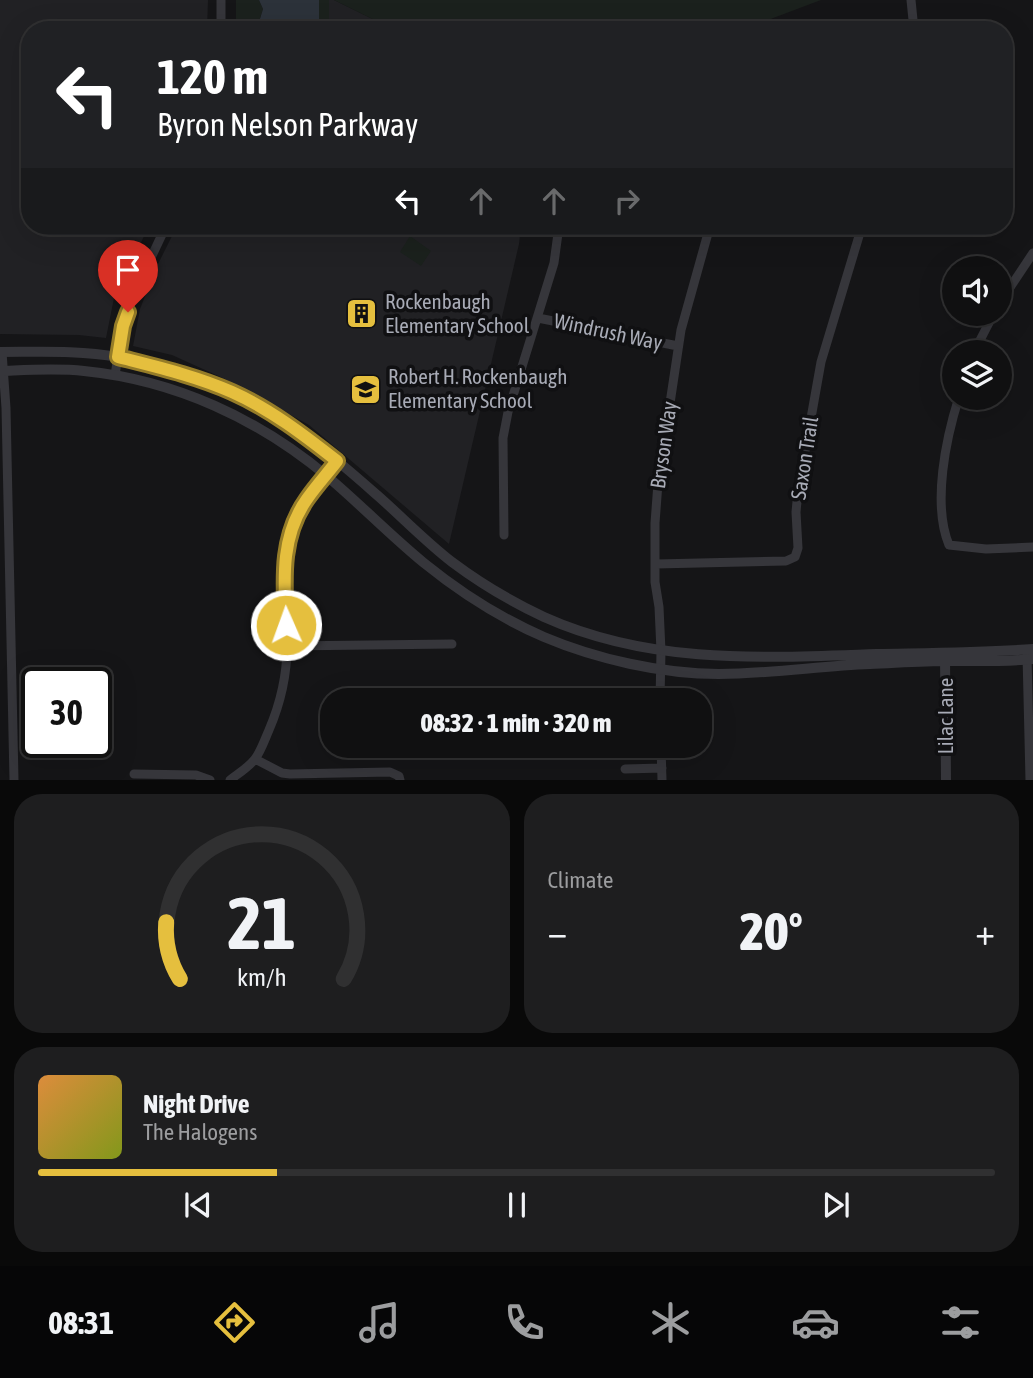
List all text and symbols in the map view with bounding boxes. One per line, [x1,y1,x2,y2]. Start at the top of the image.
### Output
text: 120 m [157,48,268,104]
icon: left [42,49,133,140]
text: Byron Nelson Parkway [157,106,418,143]
icon: left [389,182,427,220]
icon: ahead [462,182,500,220]
icon: ahead [535,182,573,220]
icon: right [608,182,646,220]
pin [98,240,158,312]
icon: arrive [109,251,147,289]
map controls [942,256,1012,410]
button: sound [942,256,1012,326]
place label: Rockenbaugh Elementary School [385,289,530,337]
building icon: Rockenbaugh Elementary School [345,297,379,331]
street label: Windrush Way [552,308,665,354]
button: layers [942,340,1012,410]
place label: Robert H. Rockenbaugh Elementary School [388,364,567,412]
school or university icon: Robert H. Rockenbaugh Elementary School [348,372,382,406]
street label: Bryson Way [645,399,681,490]
street label: Saxon Trail [786,414,822,501]
position arrow [249,588,323,662]
speed limit sign: 30 [21,667,112,758]
street label: Lilac Lane [933,678,957,754]
text: 08:32 · 1 min · 320 m [421,708,611,738]
text: Climate [548,867,613,893]
text: 21 [228,882,296,965]
text: 20° [740,901,803,961]
text: − [548,910,567,953]
text: + [975,910,995,953]
text: km/h [237,963,287,991]
text: Night Drive [143,1089,250,1119]
text: The Halogens [143,1119,257,1145]
icon: previous [179,1186,217,1224]
icon: pause [498,1186,536,1224]
icon: next [817,1186,855,1224]
icon: directions [210,1298,259,1347]
icon: music [355,1298,404,1347]
icon: phone [500,1298,549,1347]
icon: climate [646,1298,695,1347]
icon: car [791,1298,840,1347]
icon: filters [936,1298,985,1347]
text: 08:31 [48,1304,114,1341]

